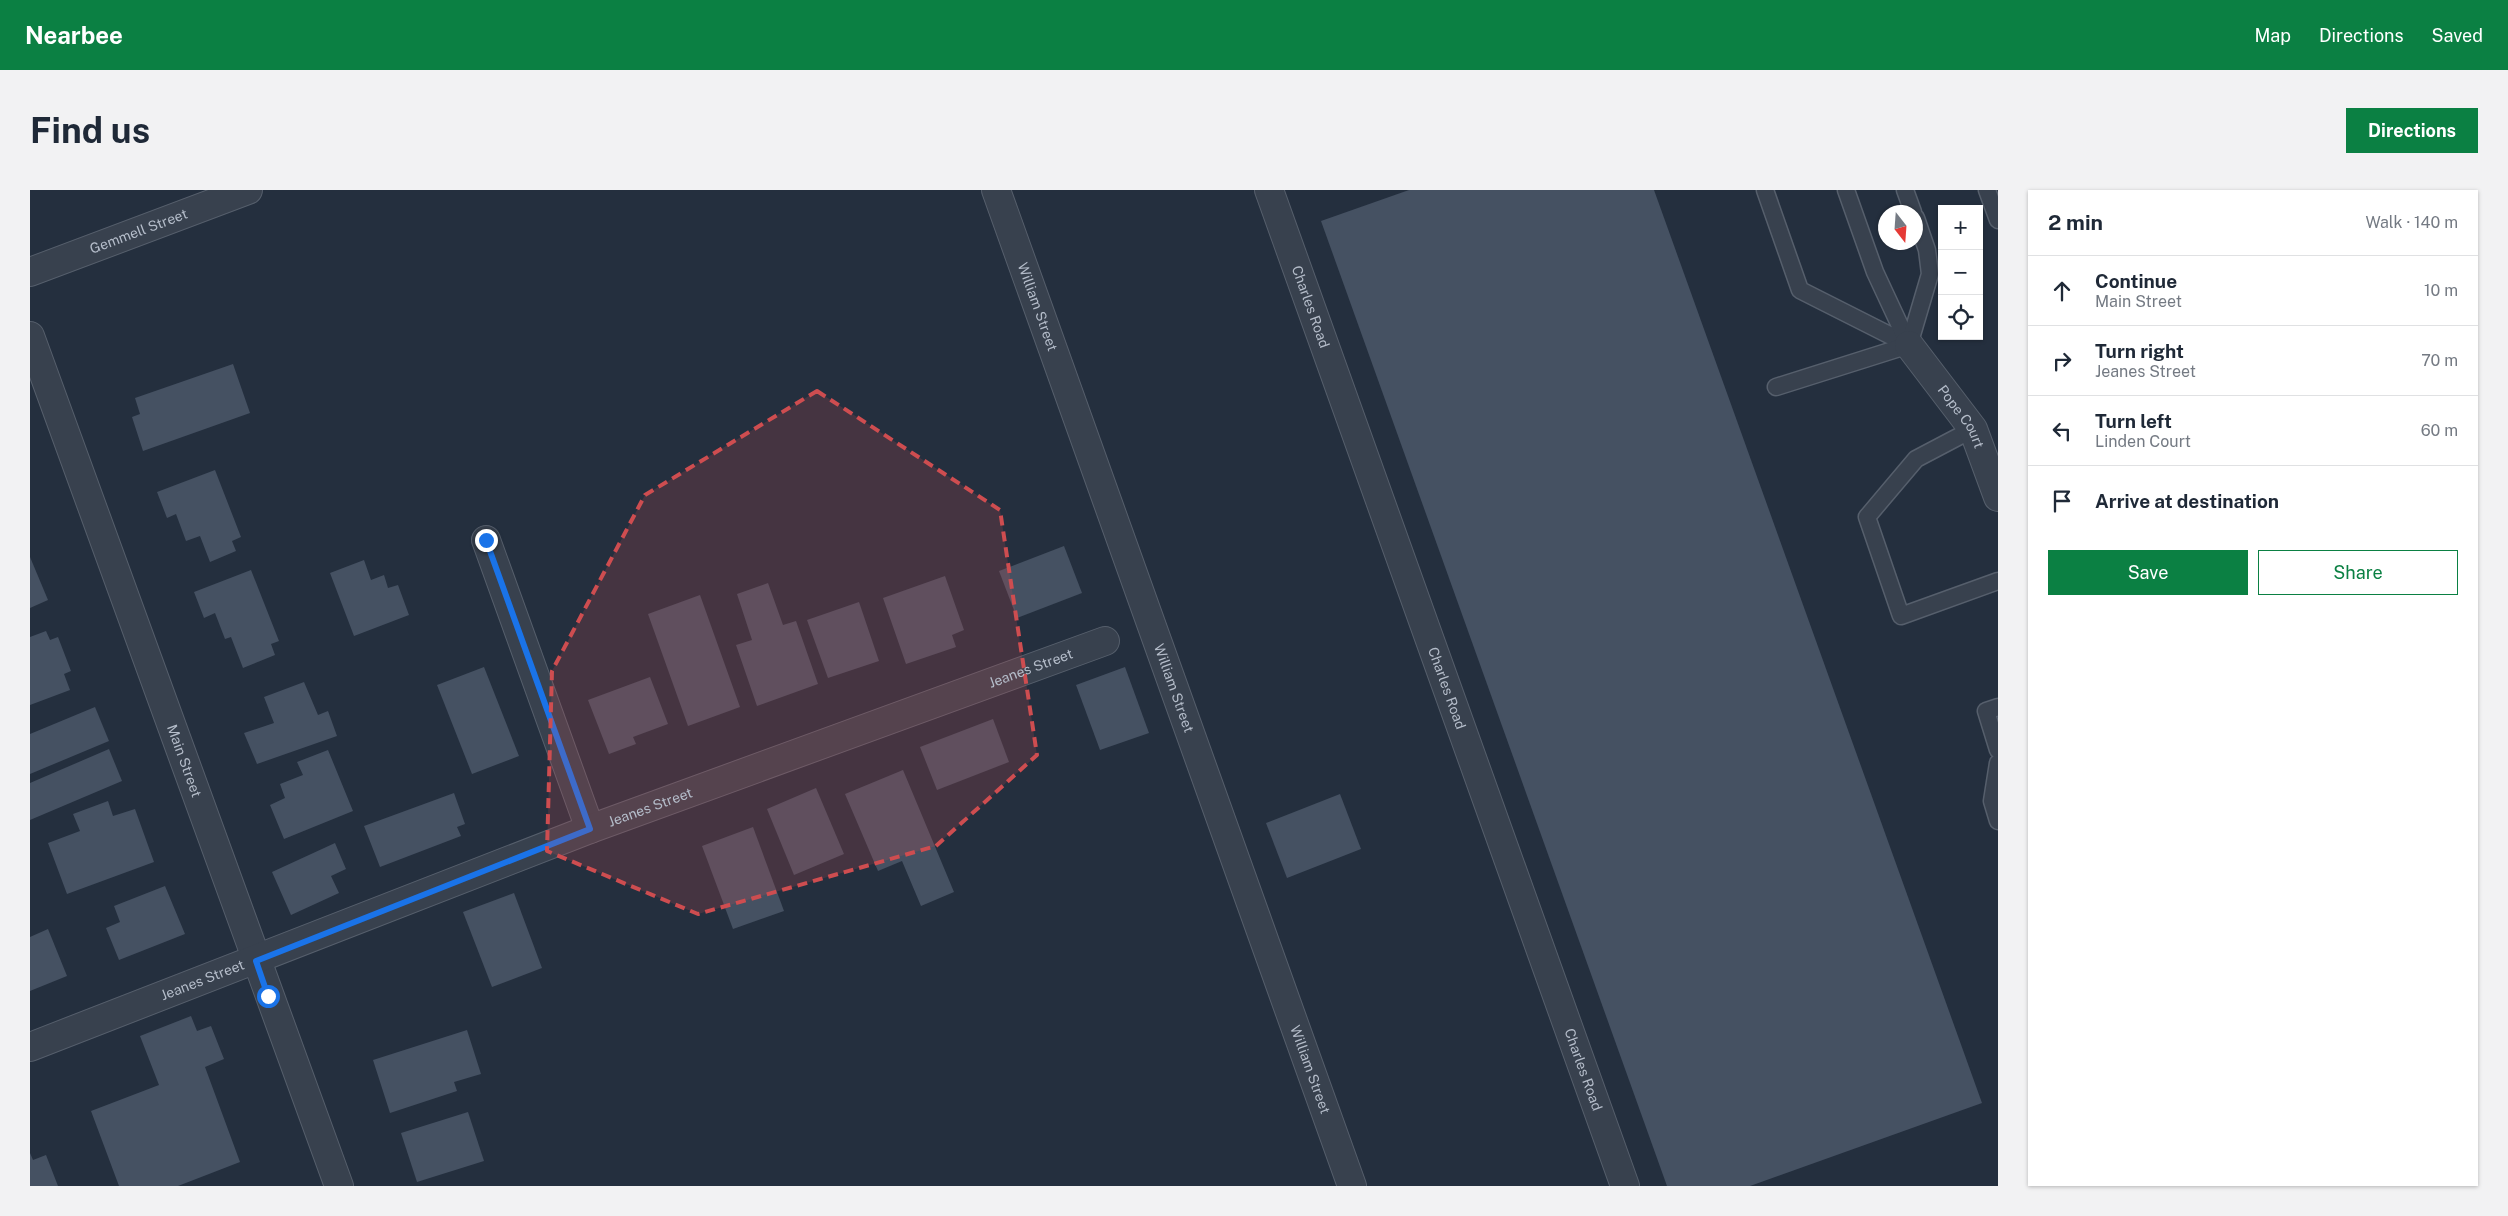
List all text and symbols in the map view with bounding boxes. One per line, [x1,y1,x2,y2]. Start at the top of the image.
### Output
text: Nearbee [25,21,123,49]
text: Map [2254,25,2291,46]
text: Directions [2319,25,2404,46]
text: Saved [2432,25,2483,46]
button: Directions [2346,108,2478,153]
text: Find us [30,110,150,151]
north arrow [1878,205,1923,250]
map controls [1938,205,1983,340]
button: + [1938,205,1983,250]
street label: Gemmell Street [88,206,190,257]
text: 2 min [2048,210,2103,235]
text: Walk · 140 m [2365,213,2458,232]
button: − [1938,250,1983,295]
street label: William Street [1015,260,1061,353]
street label: Charles Road [1289,263,1333,350]
text: Continue [2095,270,2177,292]
icon: ahead [2048,277,2076,305]
text: 10 m [2424,281,2458,300]
text: Main Street [2095,292,2182,311]
button: locate [1938,295,1983,340]
text: Turn right [2095,340,2184,362]
icon: right [2048,347,2076,375]
text: 70 m [2421,351,2458,370]
text: Jeanes Street [2095,362,2196,381]
street label: Pope Court [1935,382,1987,450]
text: Turn left [2095,410,2172,432]
icon: left [2048,417,2076,445]
text: 60 m [2421,421,2458,440]
text: Linden Court [2095,432,2191,451]
icon: arrive [2048,487,2076,515]
text: Arrive at destination [2095,490,2279,512]
route end [475,529,498,552]
button: Save [2048,550,2248,595]
button: Share [2258,550,2458,595]
street label: William Street [1151,642,1197,735]
street label: Jeanes Street [986,645,1075,691]
street label: Charles Road [1425,645,1469,731]
street label: Main Street [164,722,205,799]
street label: Jeanes Street [606,784,694,830]
street label: Jeanes Street [158,956,246,1003]
route start [257,985,280,1008]
street label: William Street [1287,1023,1334,1116]
street label: Charles Road [1561,1026,1605,1113]

